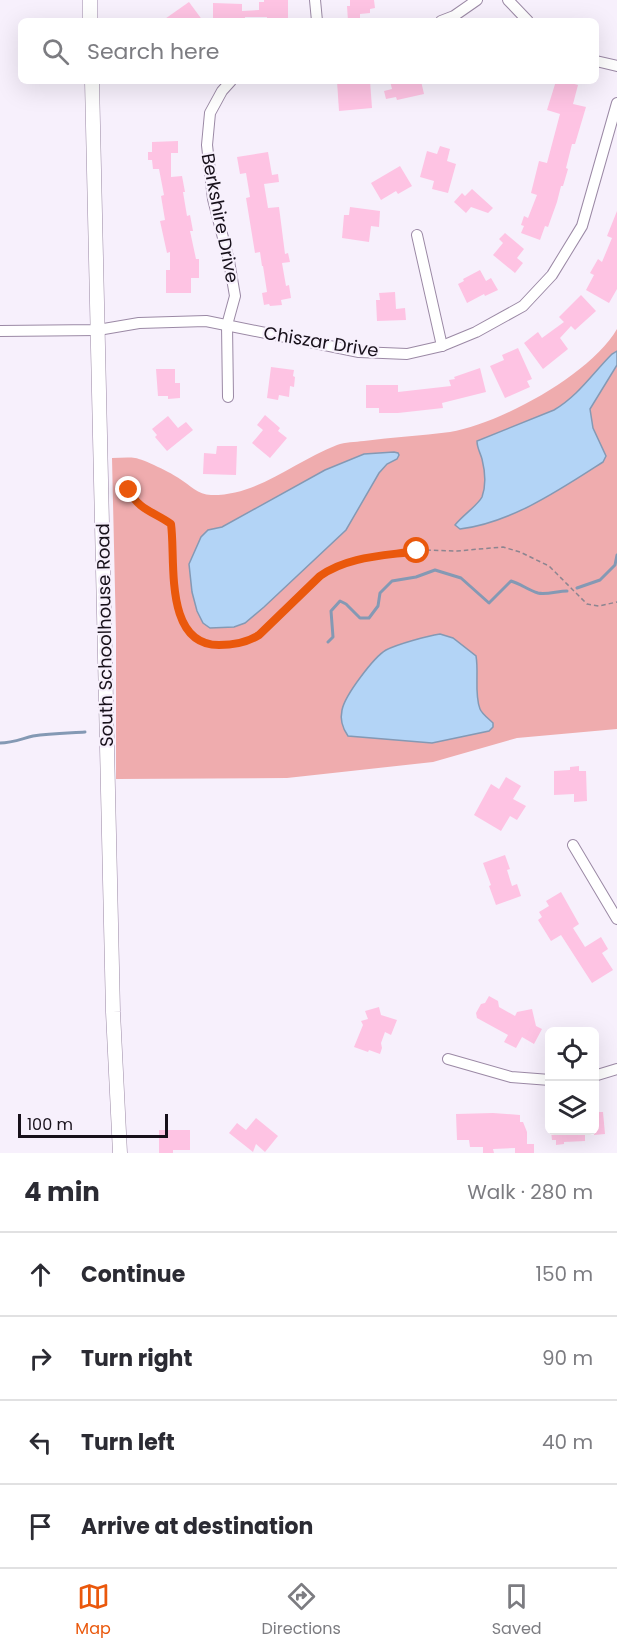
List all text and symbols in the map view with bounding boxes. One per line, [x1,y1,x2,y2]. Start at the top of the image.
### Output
search box [18,18,599,84]
icon: search [39,35,72,68]
text: Search here [87,36,220,67]
street label: Berkshire Drive [196,151,245,285]
street label: Chiszar Drive [262,320,380,363]
route end [115,476,141,502]
street label: South Schoolhouse Road [90,523,119,747]
route start [403,537,429,563]
map controls [545,1027,599,1135]
button: locate [545,1027,599,1081]
button: layers [545,1081,599,1135]
scale bar [18,1111,168,1138]
text: 100 m [27,1113,73,1136]
text: 4 min [24,1174,100,1210]
text: Walk · 280 m [467,1178,593,1206]
icon: ahead [24,1258,57,1291]
text: Continue [81,1259,185,1290]
text: 150 m [536,1260,593,1288]
icon: right [24,1342,57,1375]
text: Turn right [81,1343,192,1374]
text: 90 m [542,1344,593,1372]
icon: left [24,1426,57,1459]
text: Turn left [81,1427,175,1458]
text: 40 m [542,1428,593,1456]
icon: arrive [24,1510,57,1543]
text: Arrive at destination [81,1511,313,1542]
tab: Map [75,1580,111,1641]
tab: Directions [262,1580,341,1641]
tab: Saved [492,1580,542,1641]

